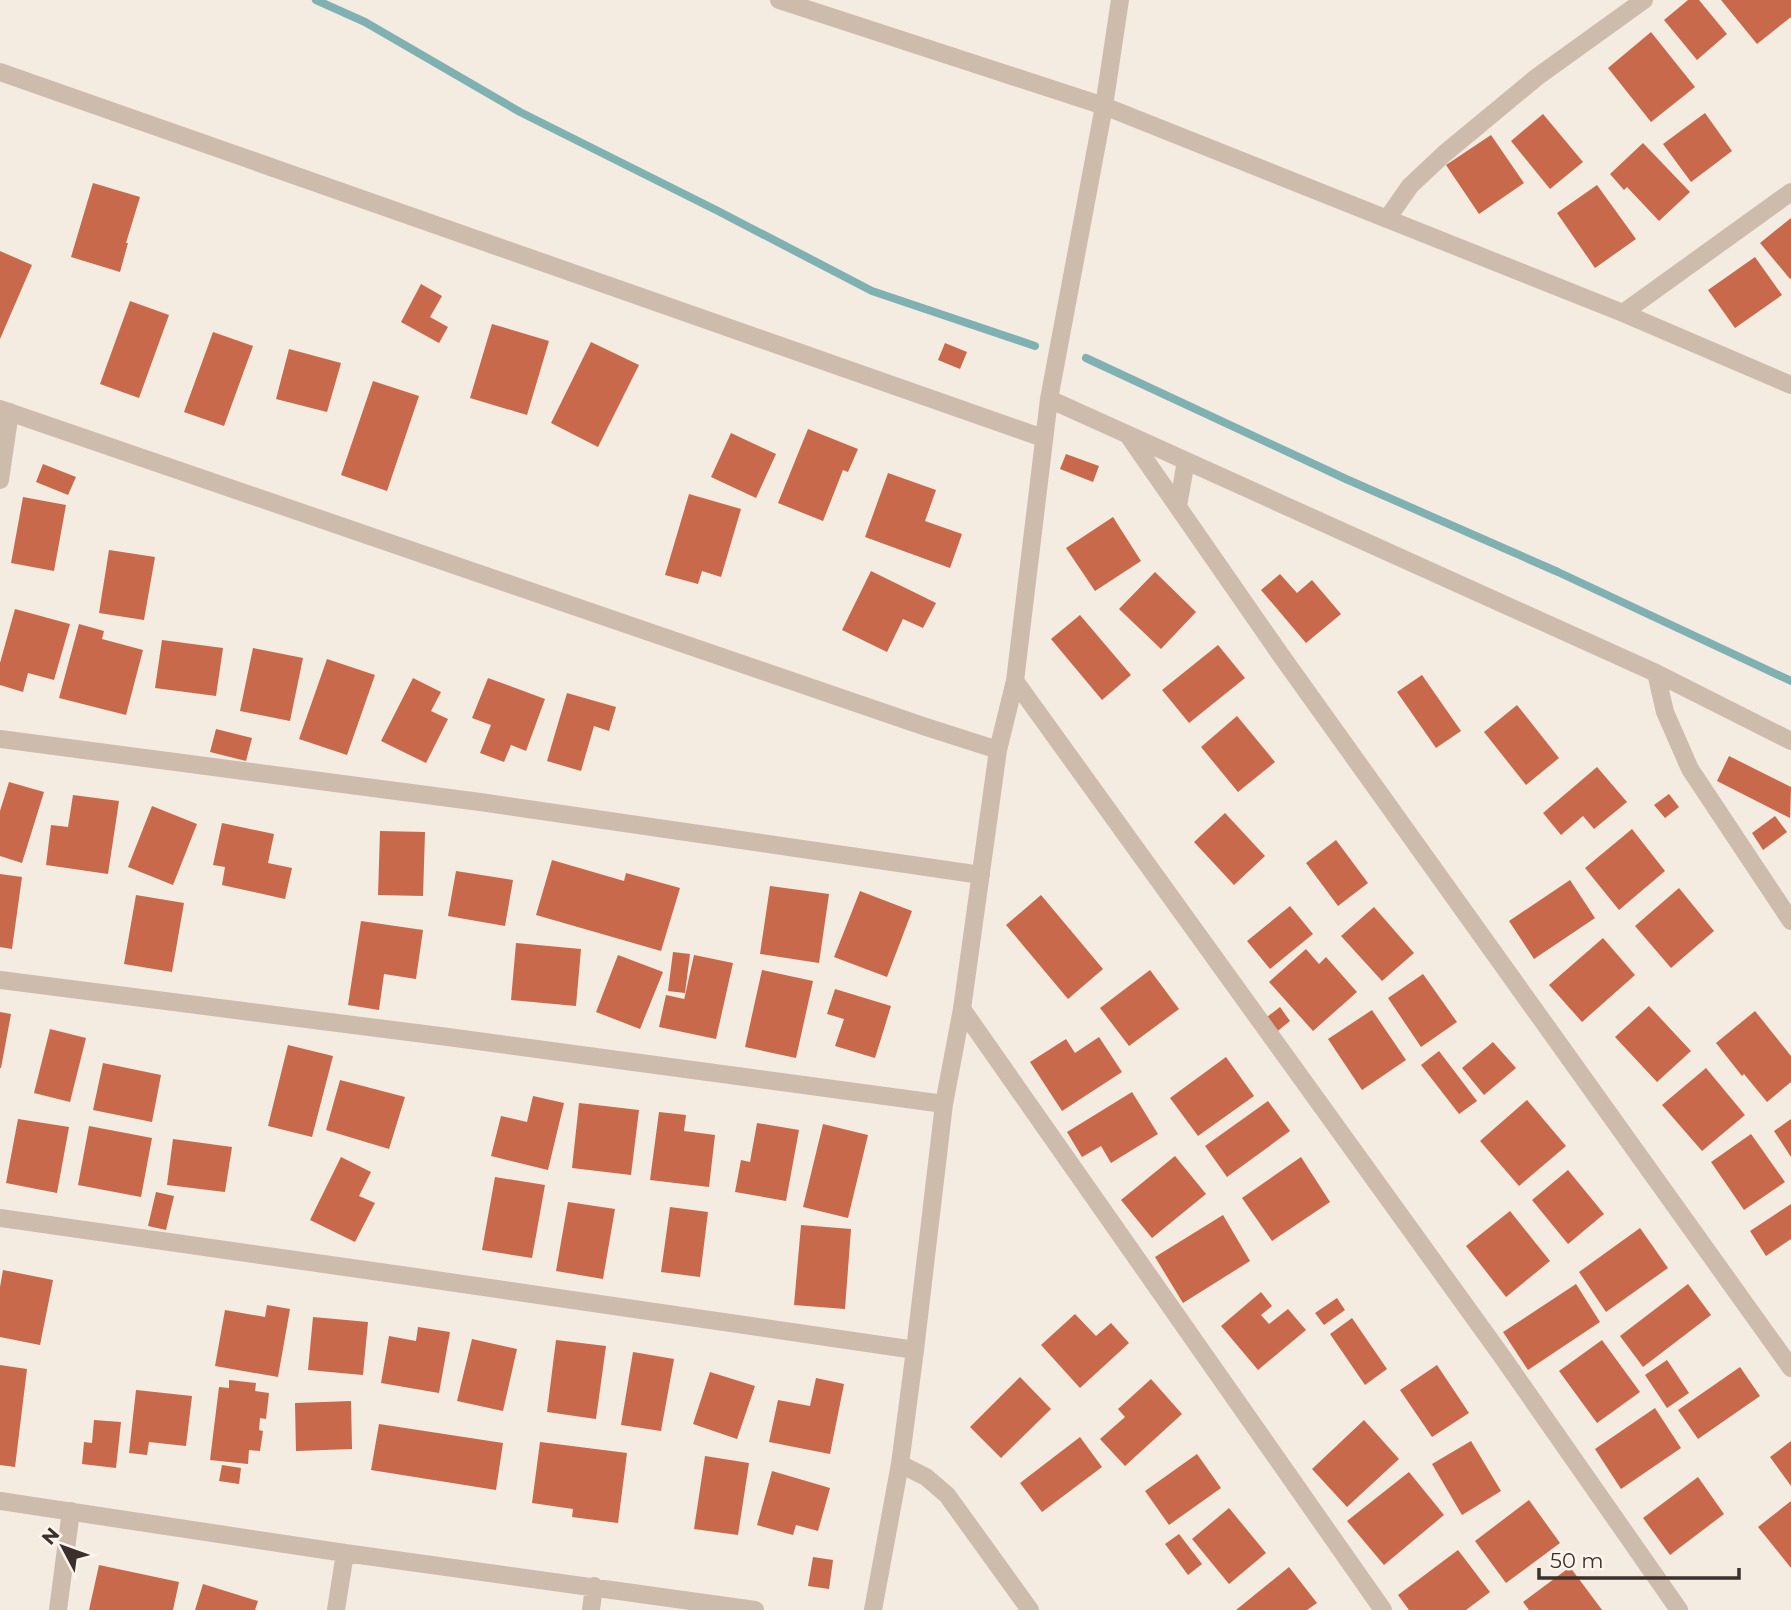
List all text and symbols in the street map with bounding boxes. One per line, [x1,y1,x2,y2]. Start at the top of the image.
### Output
north arrow [28,1512,98,1582]
text: N [37,1523,64,1550]
scale bar [1539,1536,1738,1580]
text: 50 m [1550,1548,1604,1573]

